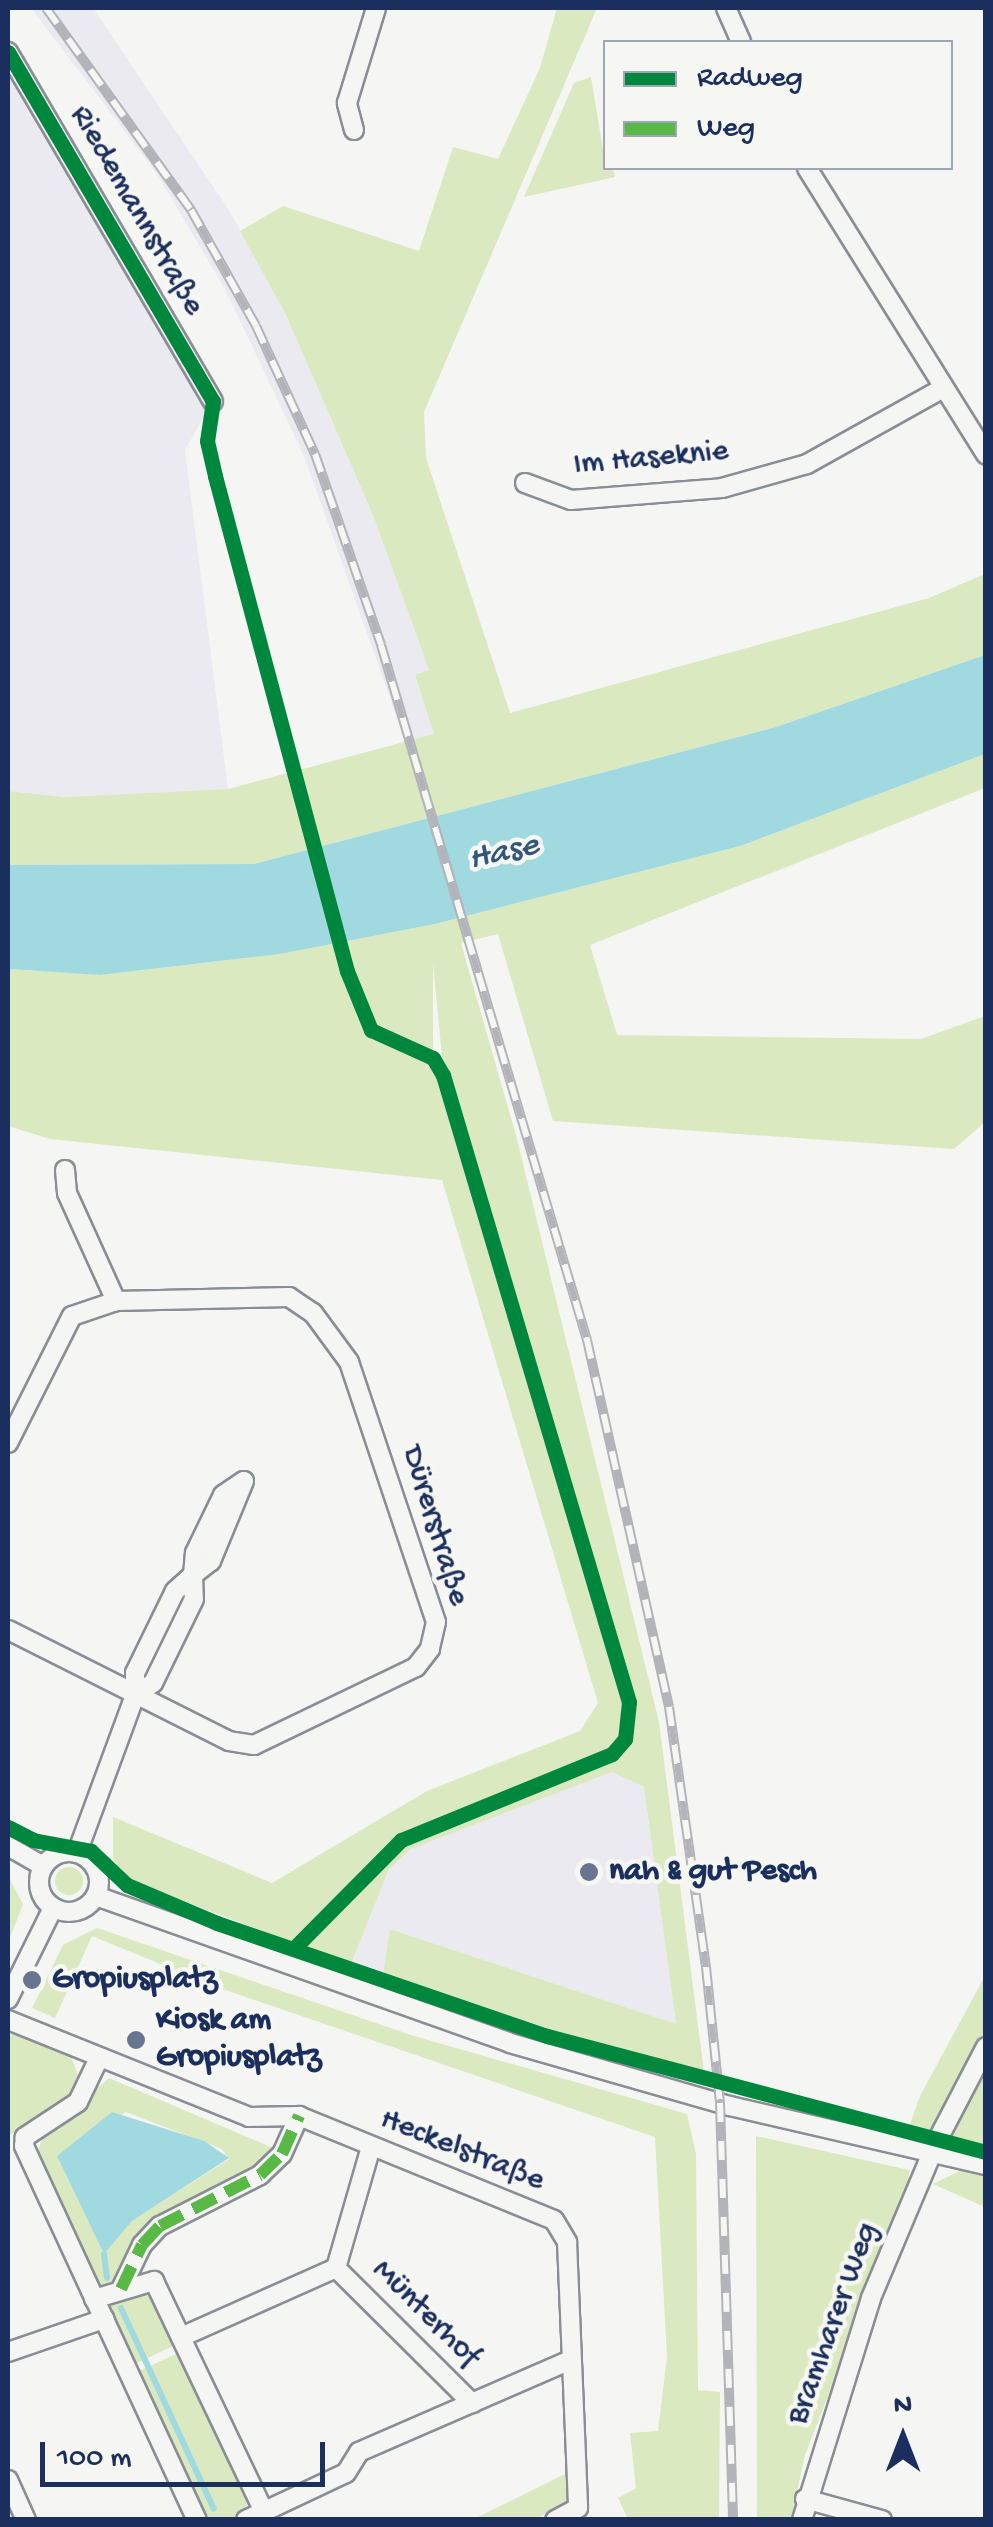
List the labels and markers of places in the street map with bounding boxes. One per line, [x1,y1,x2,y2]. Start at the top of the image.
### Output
place label: nah & gut Pesch [609,1853,817,1891]
marker: nah & gut Pesch [578,1861,600,1883]
place label: Gropiusplatz [52,1961,217,1999]
marker: Gropiusplatz [21,1969,43,1991]
place label: Kiosk am Gropiusplatz [156,2003,321,2078]
marker: Kiosk am Gropiusplatz [125,2029,147,2051]

